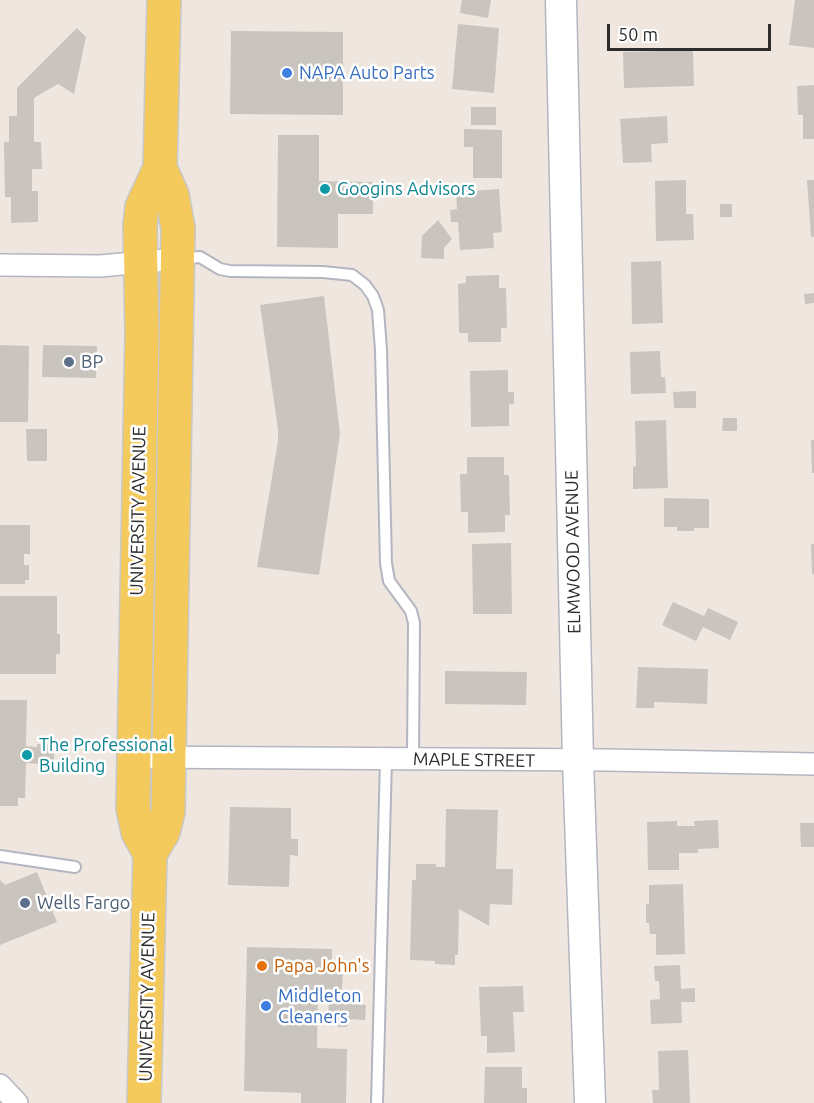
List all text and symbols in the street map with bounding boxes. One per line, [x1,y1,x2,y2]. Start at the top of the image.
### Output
scale bar [610,12,774,50]
text: 50 m [618,24,658,44]
place label: NAPA Auto Parts [299,62,435,84]
marker: NAPA Auto Parts [280,66,294,80]
place label: Googins Advisors [337,178,475,200]
marker: Googins Advisors [318,182,332,196]
place label: BP [81,351,103,373]
marker: BP [62,355,76,369]
street label: UNIVERSITY AVENUE [126,426,150,596]
street label: ELMWOOD AVENUE [561,470,585,634]
place label: The Professional Building [39,734,173,777]
marker: The Professional Building [20,748,34,762]
street label: MAPLE STREET [413,748,535,772]
place label: Wells Fargo [37,892,130,914]
marker: Wells Fargo [18,896,32,910]
street label: UNIVERSITY AVENUE [135,912,159,1082]
place label: Papa John's [274,955,369,977]
marker: Papa John's [255,959,269,973]
place label: Middleton Cleaners [278,985,362,1028]
marker: Middleton Cleaners [259,999,273,1013]

